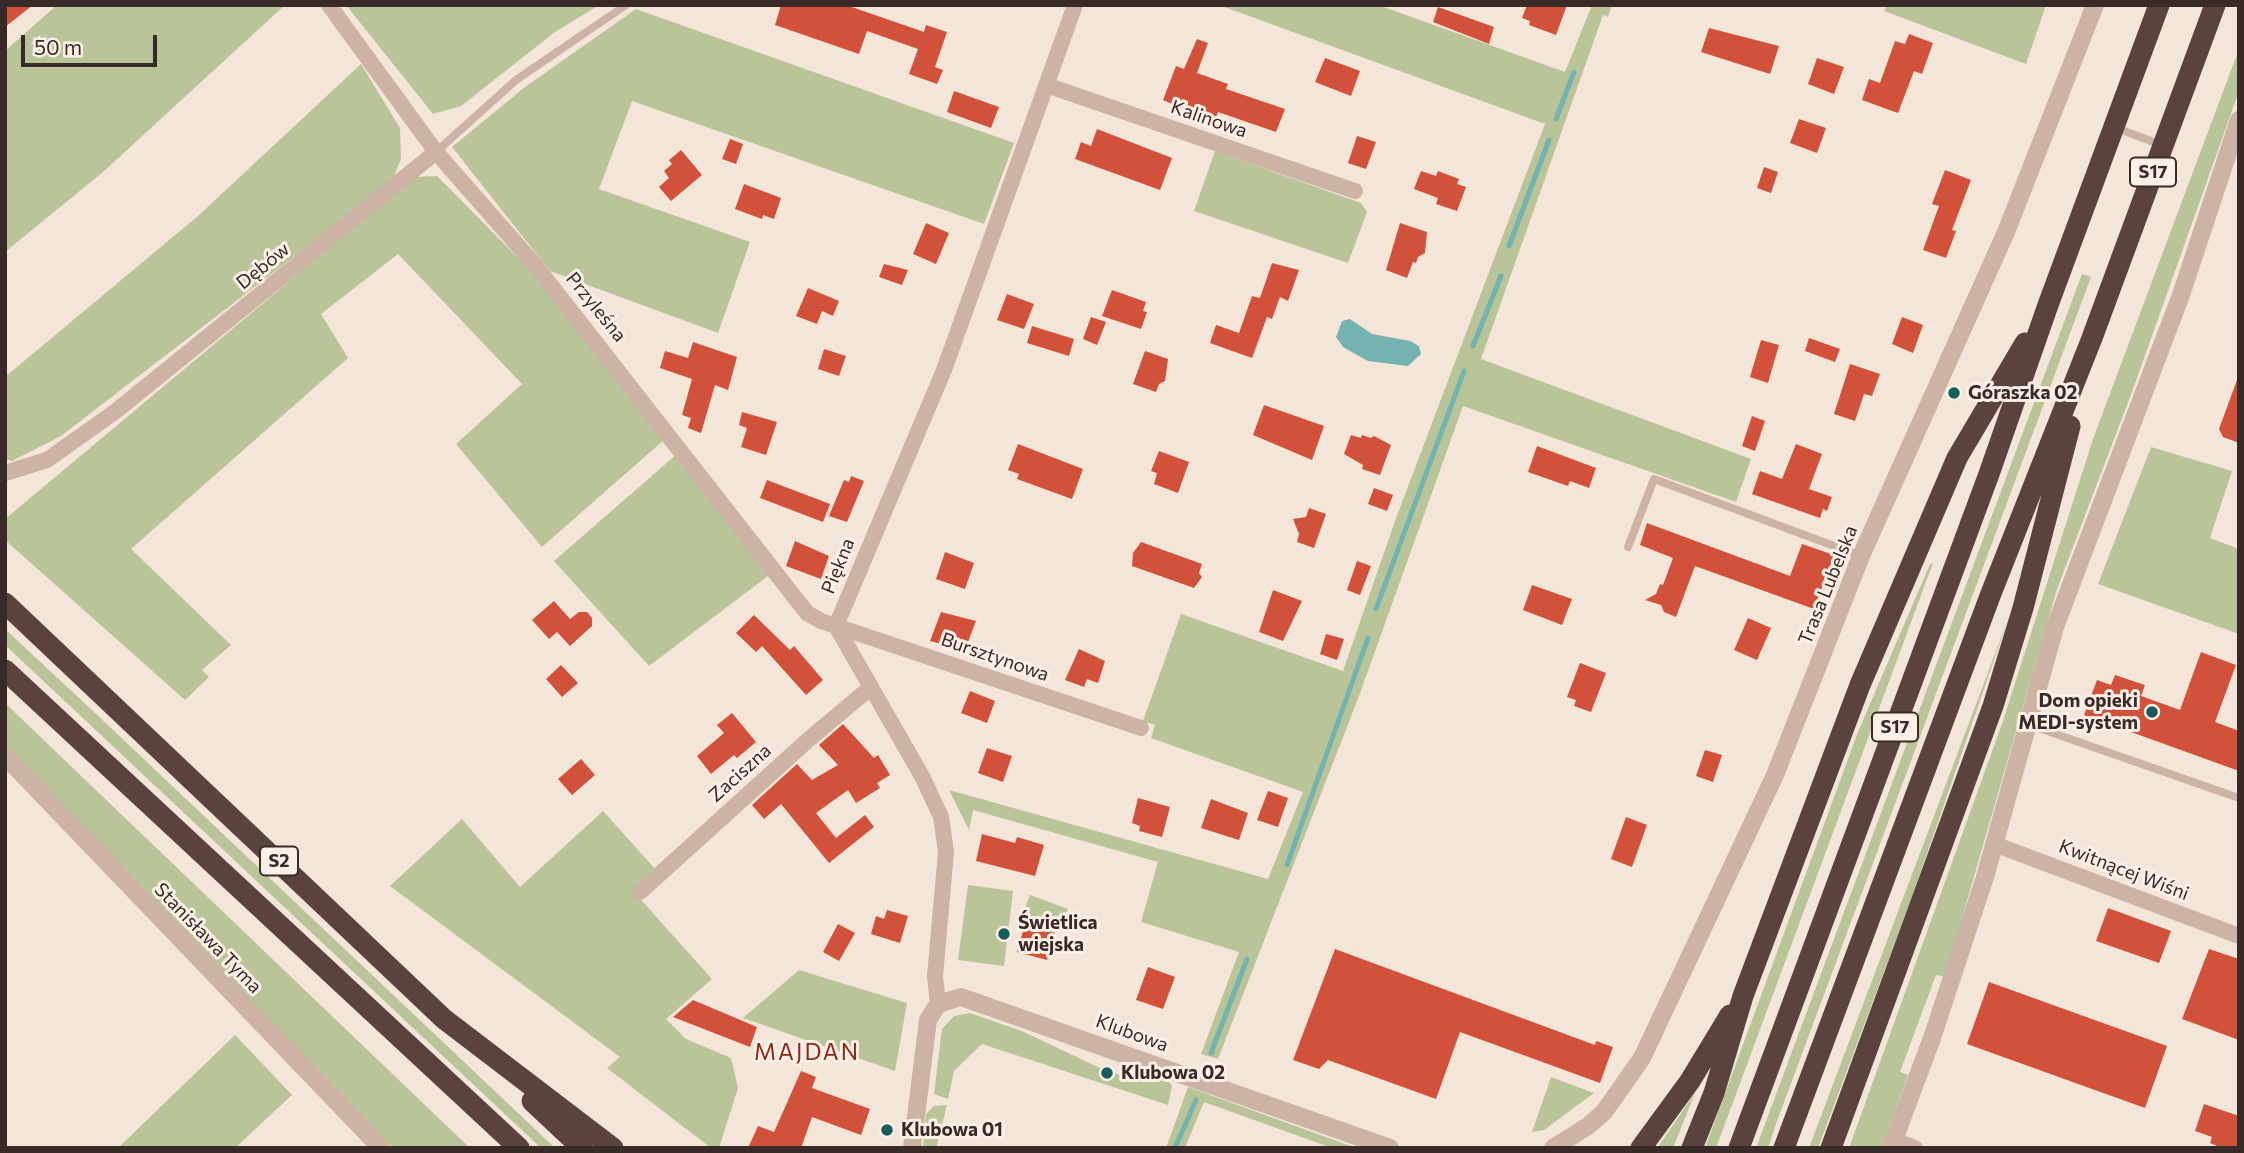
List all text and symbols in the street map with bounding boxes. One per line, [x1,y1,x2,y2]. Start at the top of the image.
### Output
scale bar [24,21,161,65]
text: 50 m [34,34,82,59]
street label: Kalinowa [1168,95,1250,143]
road number: S17 [2130,158,2176,187]
street label: Dębów [232,238,294,294]
street label: Przyleśna [561,268,631,346]
place label: Góraszka 02 [1968,382,2077,404]
marker: Góraszka 02 [1946,385,1962,401]
street label: Trasa Lubelska [1794,522,1862,648]
street label: Piękna [817,535,859,597]
street label: Bursztynowa [938,628,1052,686]
place label: Dom opieki MEDI-system [2018,690,2138,734]
marker: Dom opieki MEDI-system [2144,704,2160,720]
road number: S17 [1872,712,1918,742]
street label: Zaciszna [704,739,776,807]
street label: Kwitnącej Wiśni [2056,835,2192,905]
road number: S2 [260,846,298,876]
street label: Stanisława Tyma [150,878,266,998]
place label: Świetlica wiejska [1018,912,1098,956]
marker: Świetlica wiejska [996,926,1012,942]
street label: Klubowa [1093,1009,1171,1057]
district label: MAJDAN [755,1038,859,1066]
place label: Klubowa 02 [1121,1062,1225,1084]
marker: Klubowa 02 [1099,1065,1115,1081]
place label: Klubowa 01 [901,1119,1003,1141]
marker: Klubowa 01 [879,1122,895,1138]

